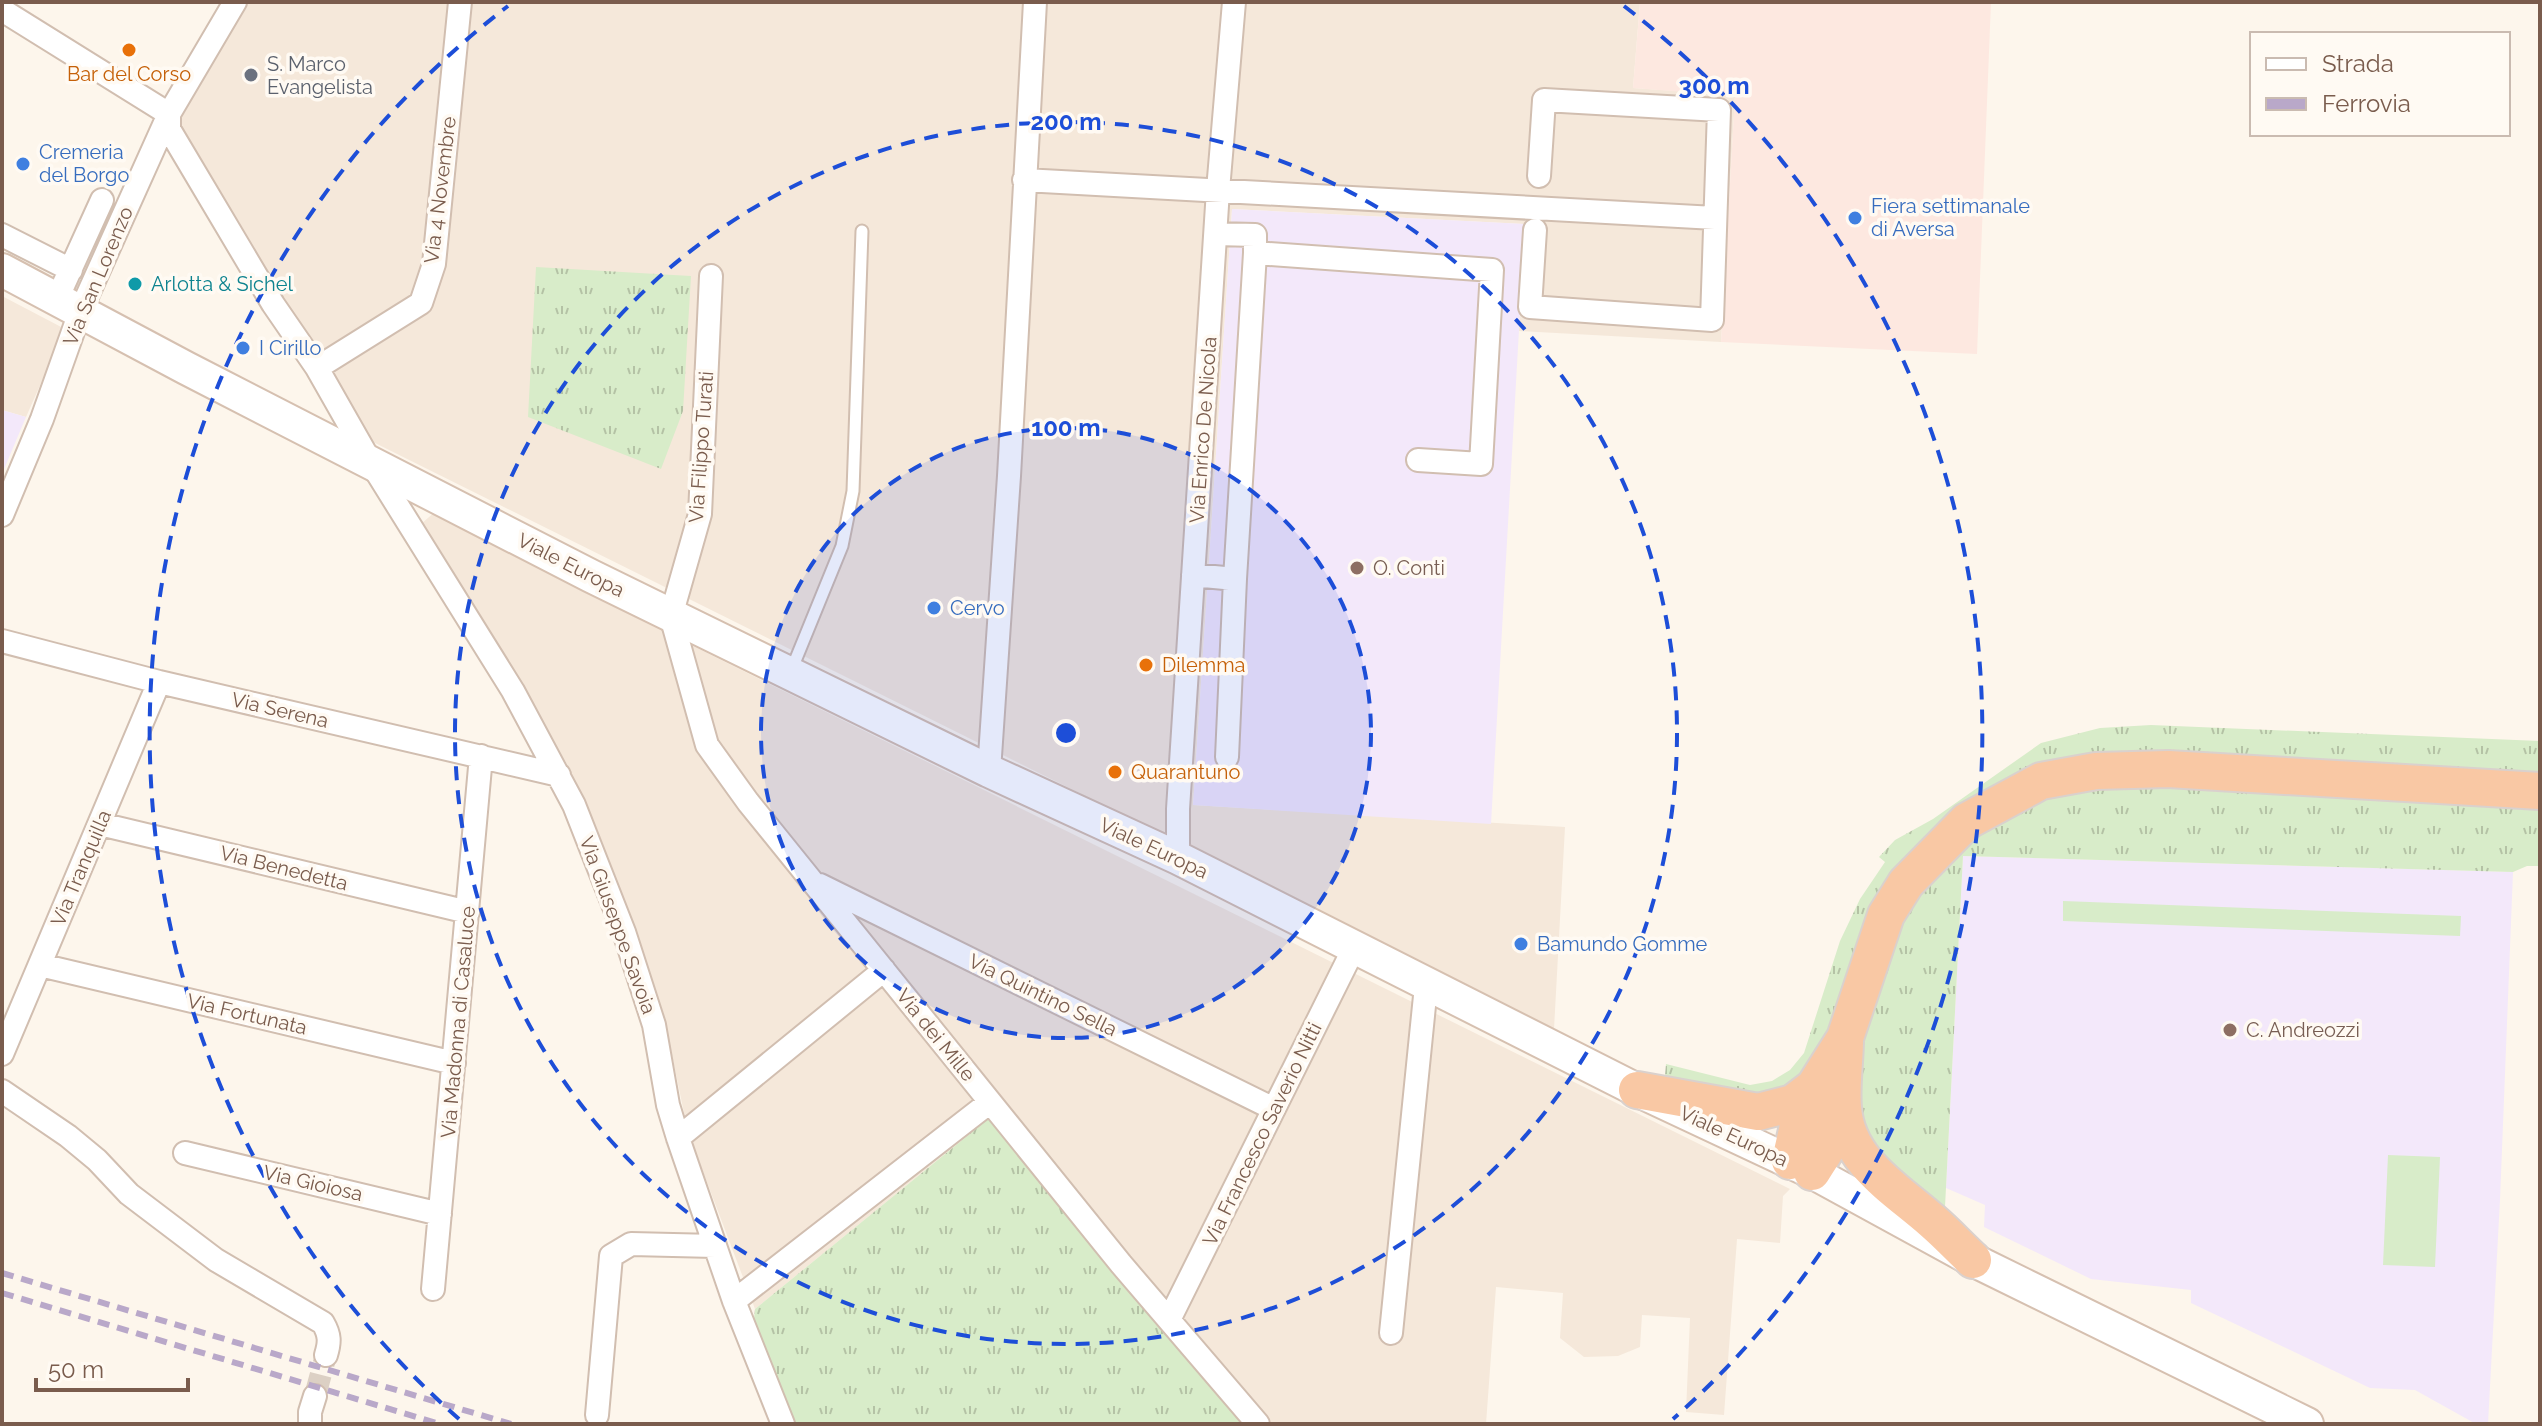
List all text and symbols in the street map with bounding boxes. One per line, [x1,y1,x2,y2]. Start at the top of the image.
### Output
legend [2250,32,2510,136]
marker: Bar del Corso [120,41,138,59]
text: Strada [2322,49,2394,78]
place label: S. Marco Evangelista [267,52,373,99]
place label: Bar del Corso [67,62,191,86]
marker: S. Marco Evangelista [242,66,260,84]
text: 300 m [1679,71,1749,100]
text: Ferrovia [2322,89,2411,118]
text: 200 m [1030,107,1102,136]
street label: Via 4 Novembre [419,115,461,265]
place label: Cremeria del Borgo [39,140,129,187]
marker: Cremeria del Borgo [14,155,32,173]
place label: Fiera settimanale di Aversa [1871,194,2030,241]
street label: Via San Lorenzo [58,203,138,349]
marker: Fiera settimanale di Aversa [1846,209,1864,227]
place label: Arlotta & Sichel [151,272,293,296]
marker: Arlotta & Sichel [126,275,144,293]
place label: I Cirillo [259,336,321,360]
street label: Via Enrico De Nicola [1185,336,1221,524]
marker: I Cirillo [234,339,252,357]
street label: Via Filippo Turati [684,370,718,524]
text: 100 m [1031,413,1101,442]
street label: Viale Europa [514,528,628,602]
place label: O. Conti [1373,556,1445,580]
marker: O. Conti [1348,559,1366,577]
place label: Cervo [950,596,1005,620]
marker: Cervo [925,599,943,617]
place label: Dilemma [1162,653,1246,677]
marker: Dilemma [1137,656,1155,674]
street label: Via Serena [229,687,331,733]
centre of rings [1052,719,1080,747]
place label: Quarantuno [1131,760,1240,784]
marker: Quarantuno [1106,763,1124,781]
street label: Via Tranquilla [46,806,116,930]
street label: Viale Europa [1096,812,1212,884]
street label: Via Giuseppe Savoia [575,833,661,1017]
street label: Via Benedetta [218,841,350,895]
street label: Via Madonna di Casaluce [436,905,480,1139]
place label: Bamundo Gomme [1537,932,1708,956]
marker: Bamundo Gomme [1512,935,1530,953]
street label: Via Quintino Sella [965,949,1121,1041]
street label: Via dei Mille [891,984,981,1086]
street label: Via Fortunata [185,989,309,1039]
street label: Via Francesco Saverio Nitti [1197,1018,1327,1250]
place label: C. Andreozzi [2246,1018,2360,1042]
marker: C. Andreozzi [2221,1021,2239,1039]
street label: Viale Europa [1676,1100,1792,1172]
street label: Via Gioiosa [261,1160,365,1206]
scale bar [36,1342,188,1392]
text: 50 m [48,1355,104,1384]

